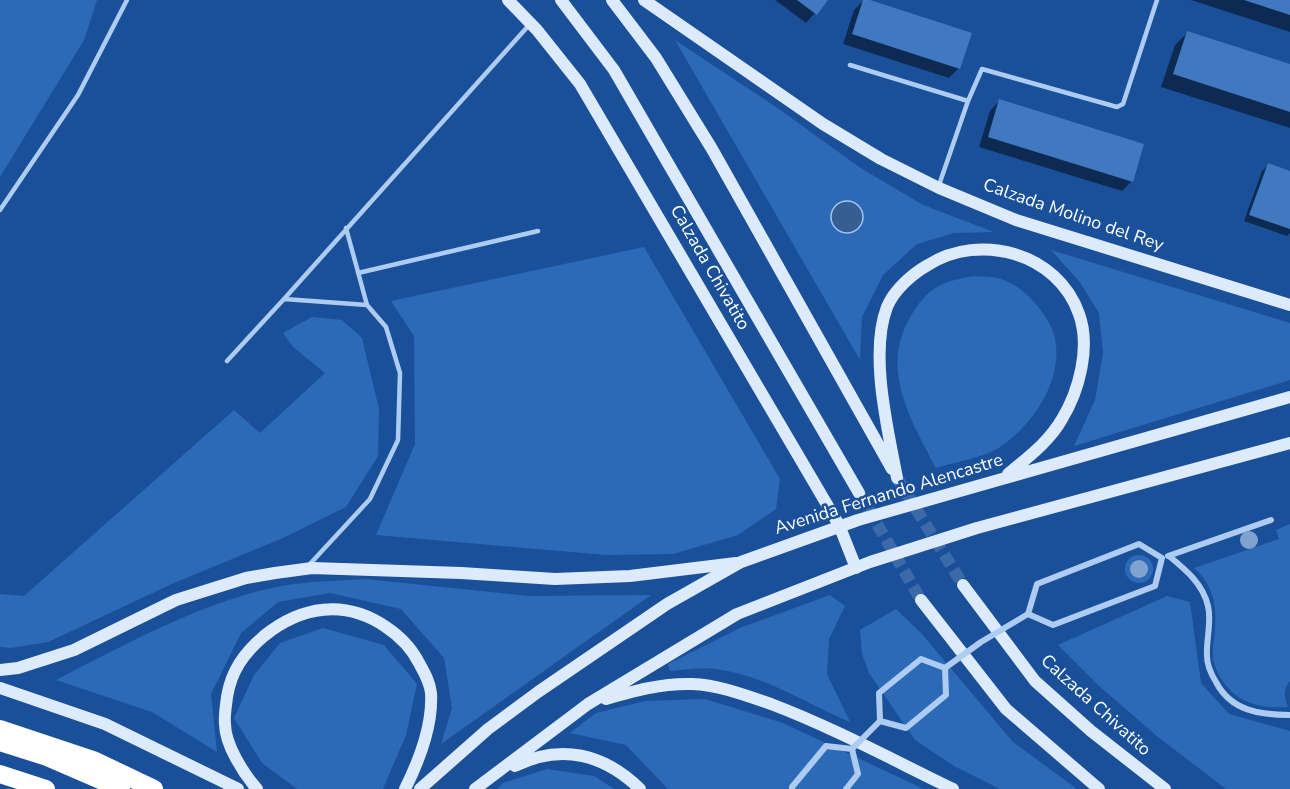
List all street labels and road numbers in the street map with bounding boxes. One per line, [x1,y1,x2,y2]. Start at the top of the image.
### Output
street label: Calzada Molino del Rey [980,175,1166,257]
street label: Calzada Chivatito [664,202,754,334]
street label: Avenida Fernando Alencastre [772,450,1006,540]
street label: Calzada Chivatito [1035,651,1155,761]

